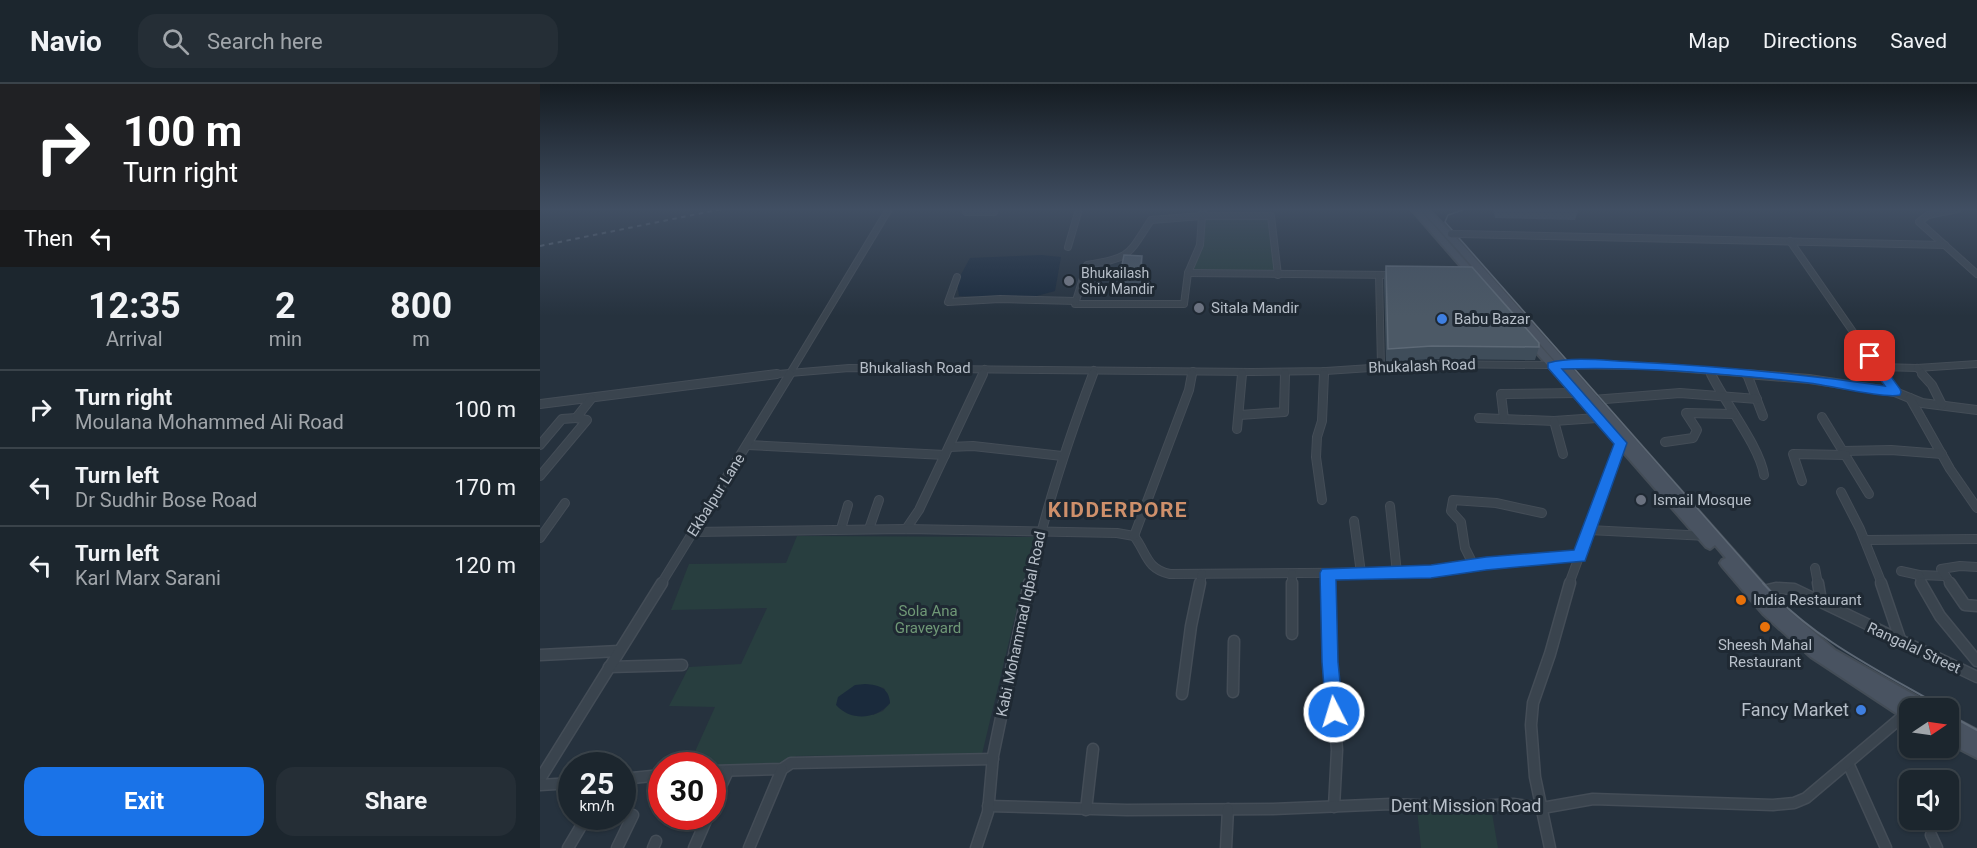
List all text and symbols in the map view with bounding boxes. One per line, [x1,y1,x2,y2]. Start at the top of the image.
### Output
search box [138,14,558,68]
text: Navio [30,25,102,58]
icon: search [159,25,192,58]
text: Search here [207,29,323,54]
text: Map [1688,29,1730,53]
text: Directions [1763,29,1857,53]
text: Saved [1890,29,1947,53]
text: 100 m [123,107,242,156]
icon: right [24,108,102,186]
text: Turn right [123,157,238,189]
icon: left [85,222,118,255]
text: Then [24,226,73,251]
place label: Bhukailash Shiv Mandir [1081,265,1155,297]
marker: Bhukailash Shiv Mandir [1062,274,1076,288]
text: 12:35 [88,285,181,327]
text: 2 [275,285,296,327]
text: 800 [390,285,452,327]
place label: Sitala Mandir [1211,299,1299,317]
marker: Sitala Mandir [1192,301,1206,315]
place label: Babu Bazar [1454,310,1530,328]
marker: Babu Bazar [1435,312,1449,326]
text: Arrival [106,327,163,351]
text: min [269,327,302,351]
text: m [412,327,430,351]
pin [1844,330,1895,381]
icon: arrive [1853,339,1886,372]
street label: Bhukalash Road [1368,355,1476,377]
street label: Bhukaliash Road [859,359,971,377]
text: Turn right [75,385,172,410]
icon: right [24,393,57,426]
text: 100 m [454,397,516,422]
text: Moulana Mohammed Ali Road [75,410,344,434]
street label: Ekbalpur Lane [683,450,749,540]
text: Turn left [75,463,159,488]
icon: left [24,471,57,504]
text: 170 m [454,475,516,500]
text: Dr Sudhir Bose Road [75,488,257,512]
place label: Ismail Mosque [1653,491,1751,509]
marker: Ismail Mosque [1634,493,1648,507]
district label: KIDDERPORE [1048,498,1188,522]
street label: Kabi Mohammad Iqbal Road [993,530,1049,718]
text: Turn left [75,541,159,566]
icon: left [24,549,57,582]
text: 120 m [454,553,516,578]
text: Karl Marx Sarani [75,566,221,590]
place label: India Restaurant [1753,591,1862,609]
marker: India Restaurant [1734,593,1748,607]
park label: Sola Ana Graveyard [895,602,961,637]
street label: Rangalal Street [1864,618,1964,678]
marker: Sheesh Mahal Restaurant [1758,620,1772,634]
place label: Sheesh Mahal Restaurant [1718,636,1812,671]
position arrow [1302,680,1366,744]
north arrow [1899,698,1959,758]
map controls [1899,698,1959,830]
place label: Fancy Market [1741,699,1849,720]
marker: Fancy Market [1854,703,1868,717]
speed limit sign: 30 [648,752,726,830]
text: 25 [580,766,614,801]
button: Exit [24,767,264,836]
button: Share [276,767,516,836]
button: sound [1899,770,1959,830]
street label: Dent Mission Road [1391,795,1541,816]
text: km/h [579,797,615,815]

